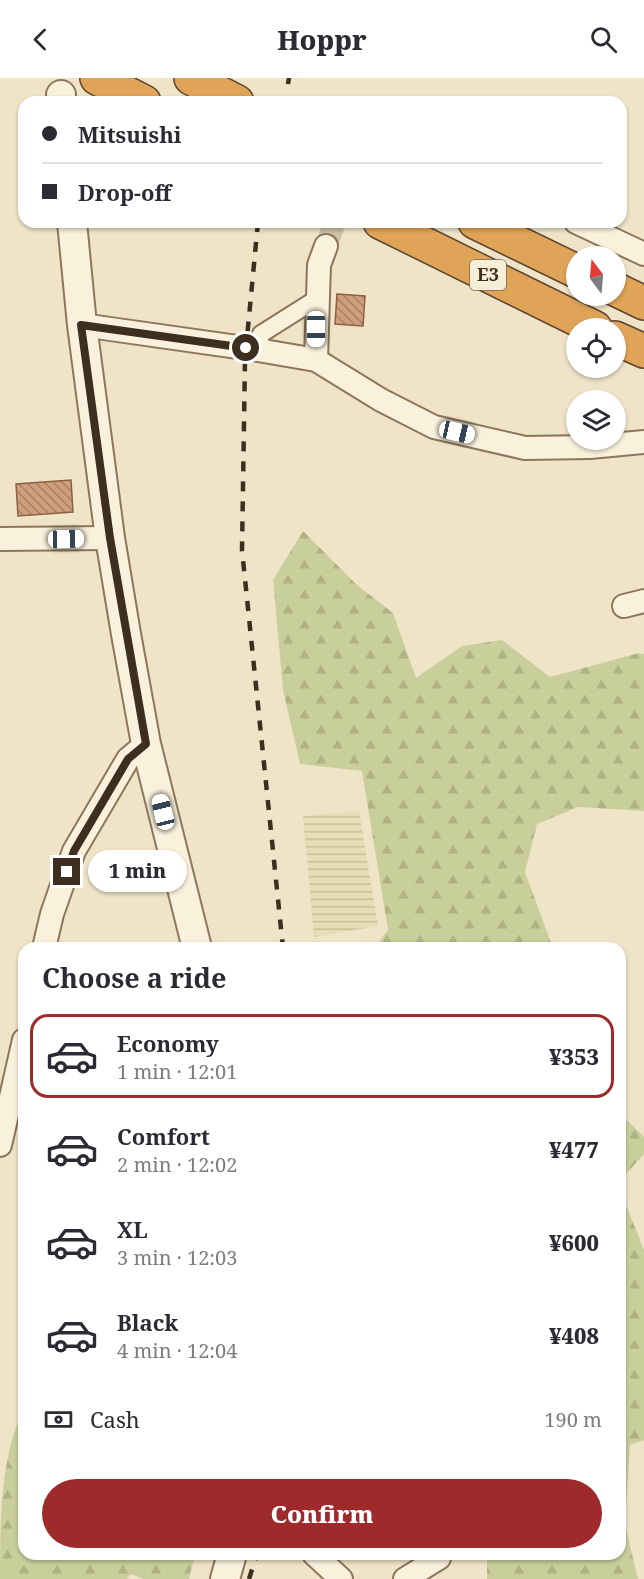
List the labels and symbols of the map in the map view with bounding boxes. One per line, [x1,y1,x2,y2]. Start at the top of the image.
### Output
north arrow [566,246,626,306]
road number: E3 [470,260,506,290]
car [307,311,325,347]
route start [232,334,259,361]
car [437,419,477,445]
car [48,530,84,548]
car [150,792,176,832]
callout: 1 min [88,851,187,893]
route end [53,858,80,885]

